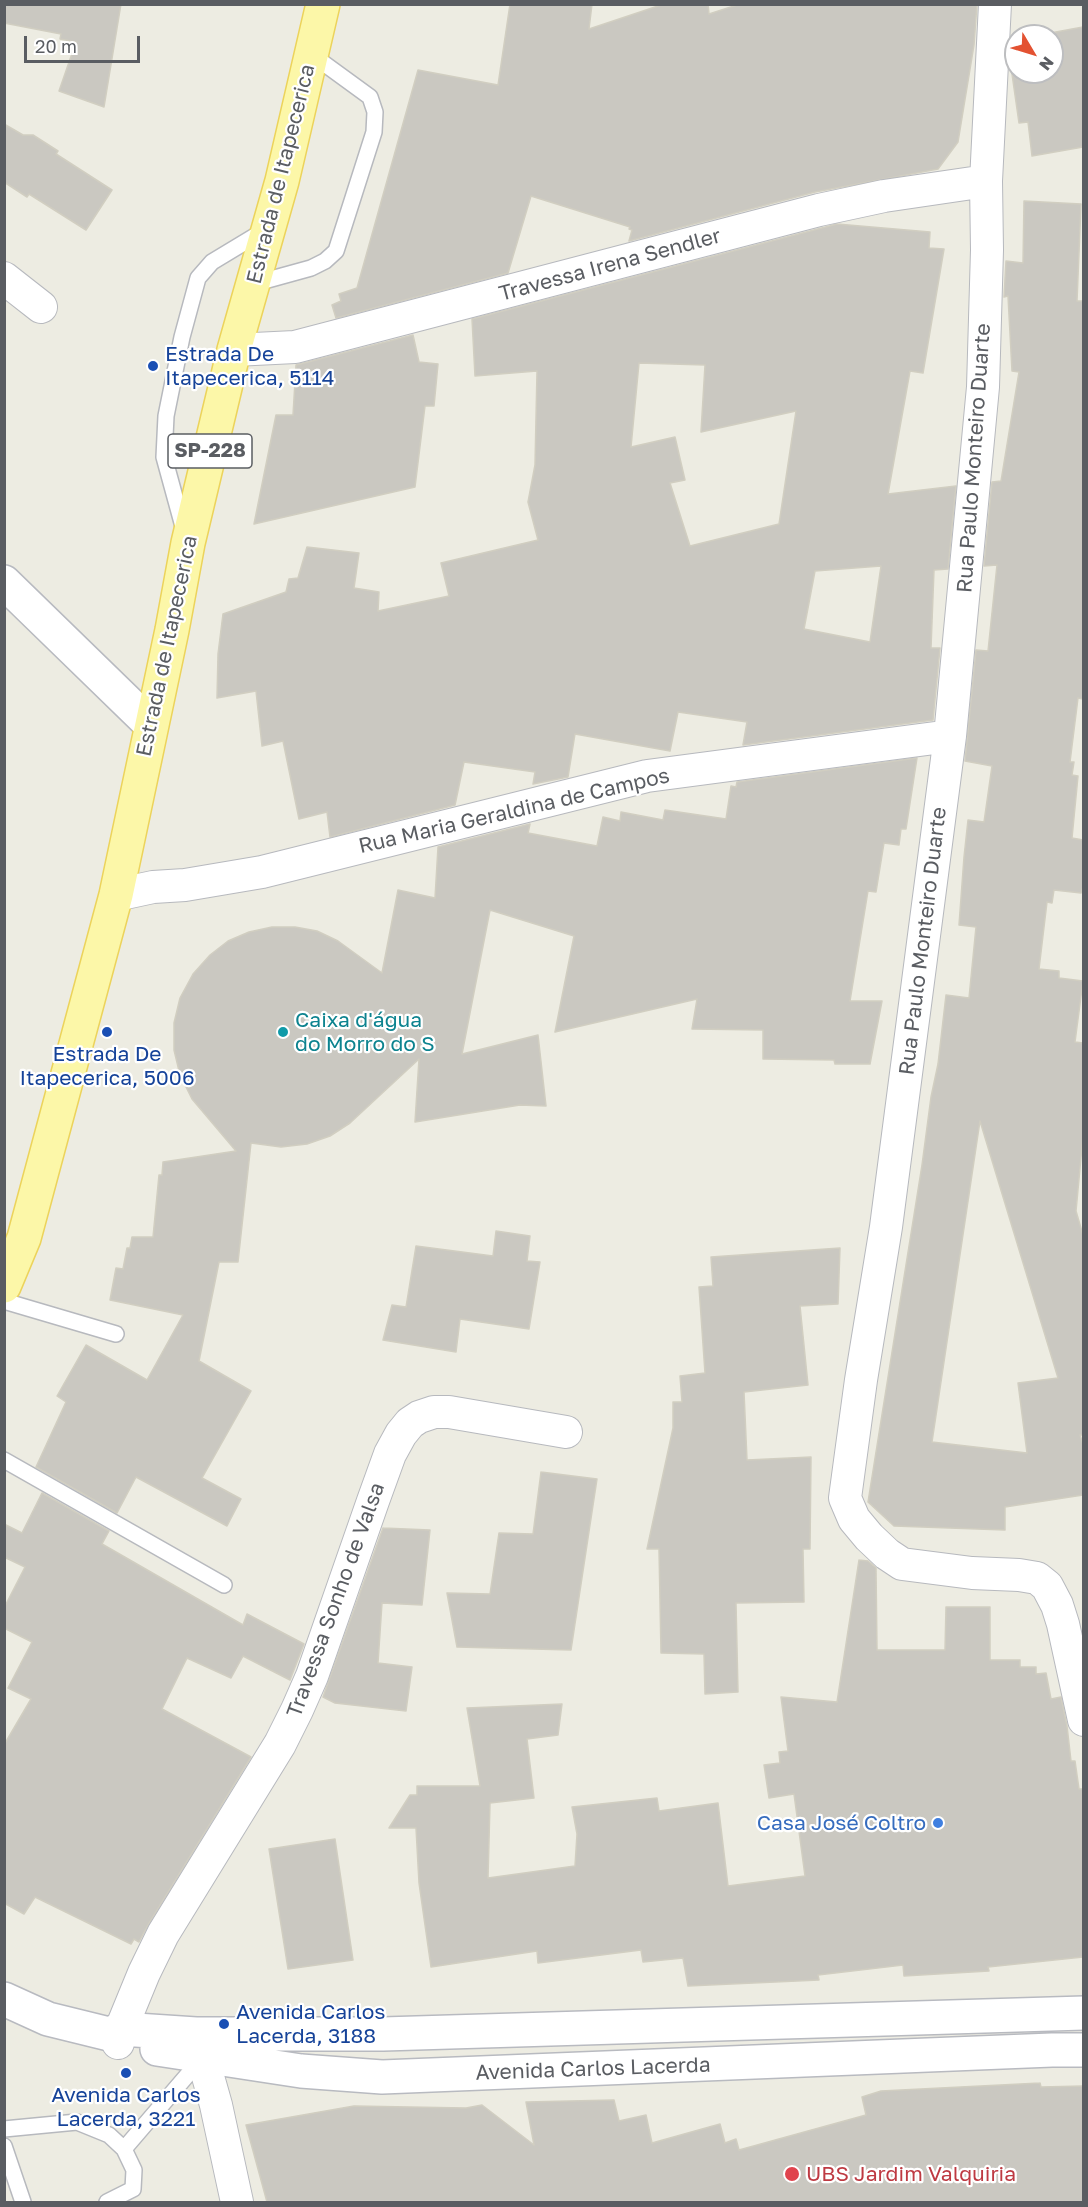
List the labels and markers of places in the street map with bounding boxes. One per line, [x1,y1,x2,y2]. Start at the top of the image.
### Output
place label: Estrada De Itapecerica, 5114 [165,341,335,391]
marker: Estrada De Itapecerica, 5114 [146,359,160,373]
place label: Caixa d'água do Morro do S [295,1007,435,1057]
marker: Estrada De Itapecerica, 5006 [100,1025,114,1039]
marker: Caixa d'água do Morro do S [276,1025,290,1039]
place label: Estrada De Itapecerica, 5006 [19,1041,195,1091]
place label: Casa José Coltro [757,1810,926,1836]
marker: Casa José Coltro [931,1816,945,1830]
place label: Avenida Carlos Lacerda, 3188 [236,1999,385,2049]
marker: Avenida Carlos Lacerda, 3188 [217,2017,231,2031]
marker: Avenida Carlos Lacerda, 3221 [119,2066,133,2080]
place label: Avenida Carlos Lacerda, 3221 [51,2082,201,2132]
place label: UBS Jardim Valquiria [806,2161,1016,2187]
marker: UBS Jardim Valquiria [783,2165,801,2183]

